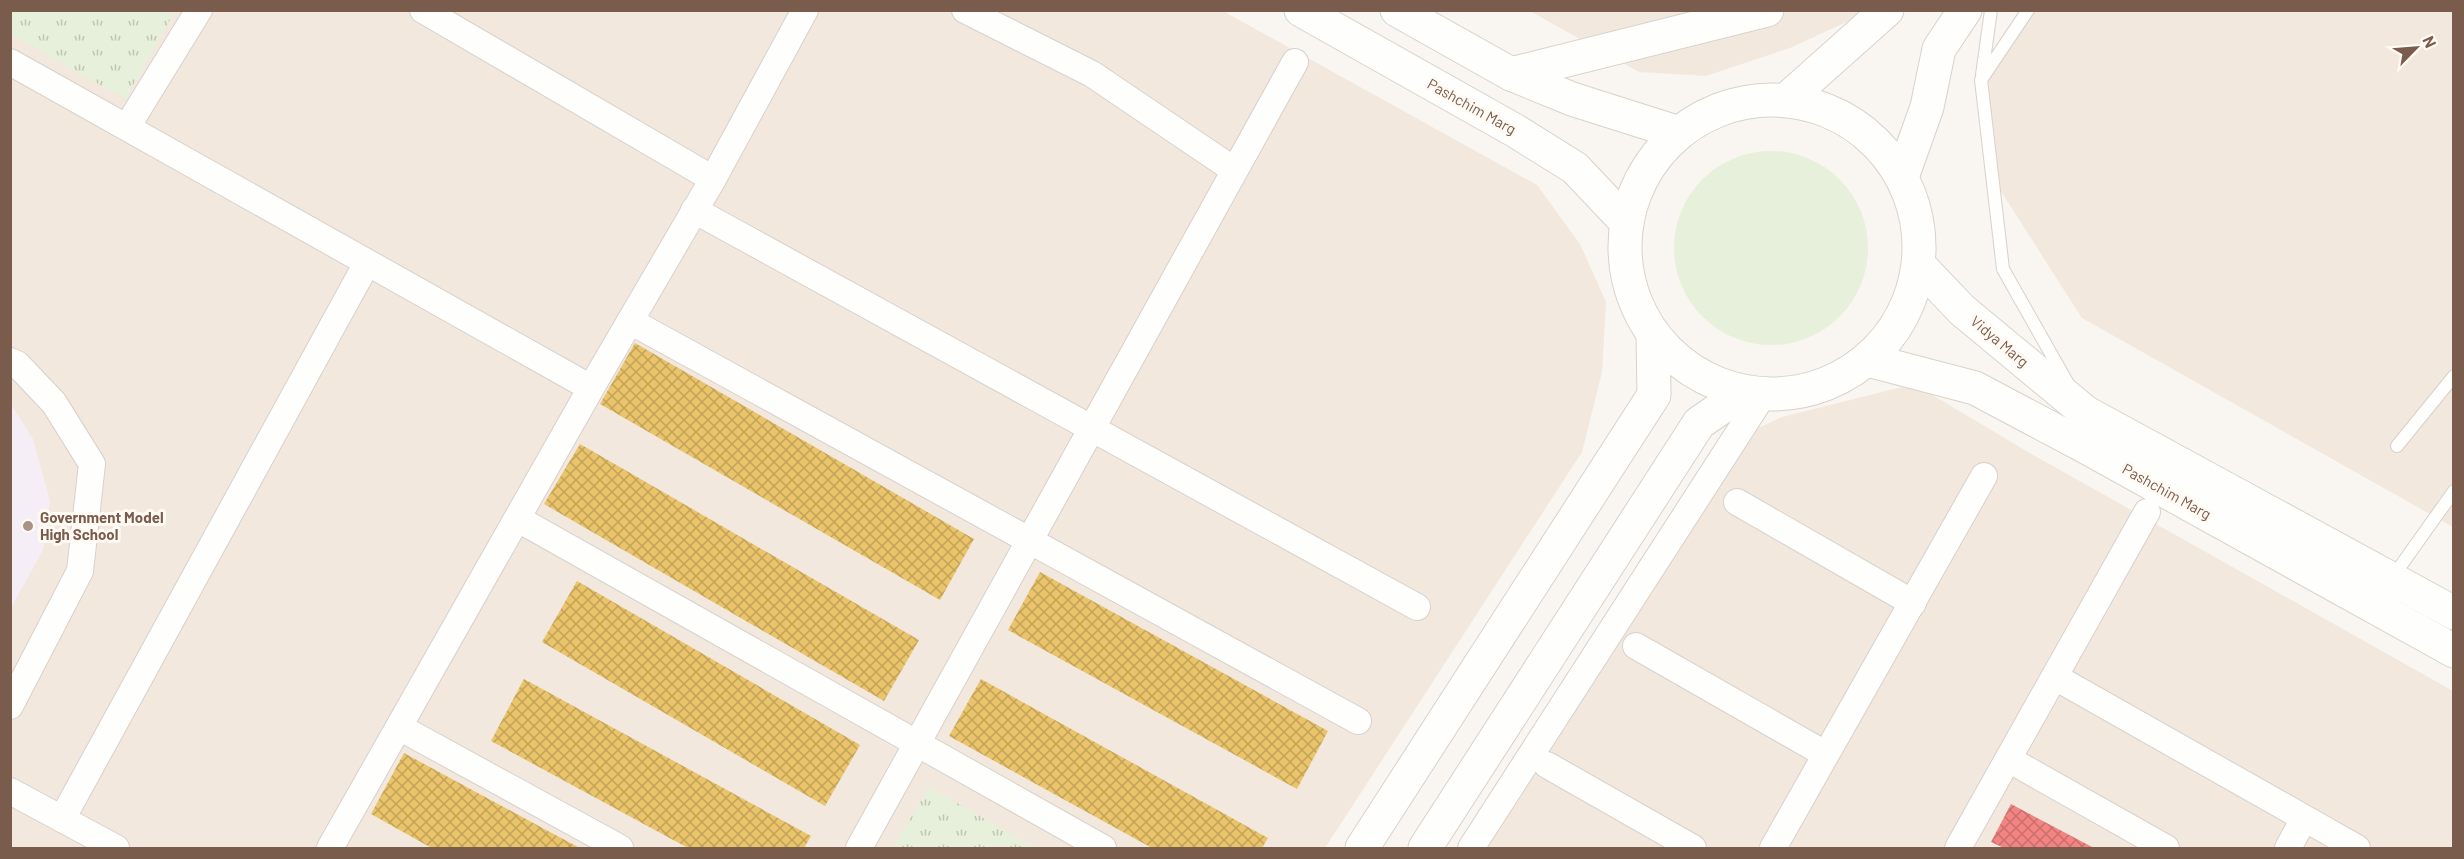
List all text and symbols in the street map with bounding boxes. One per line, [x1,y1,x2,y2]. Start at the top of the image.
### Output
north arrow [2386,18,2446,78]
text: N [2419,33,2441,50]
street label: Pashchim Marg [1425,74,1519,138]
street label: Vidya Marg [1967,312,2033,370]
street label: Pashchim Marg [2120,459,2214,523]
place label: Government Model High School [40,508,164,543]
marker: Government Model High School [21,519,35,533]

